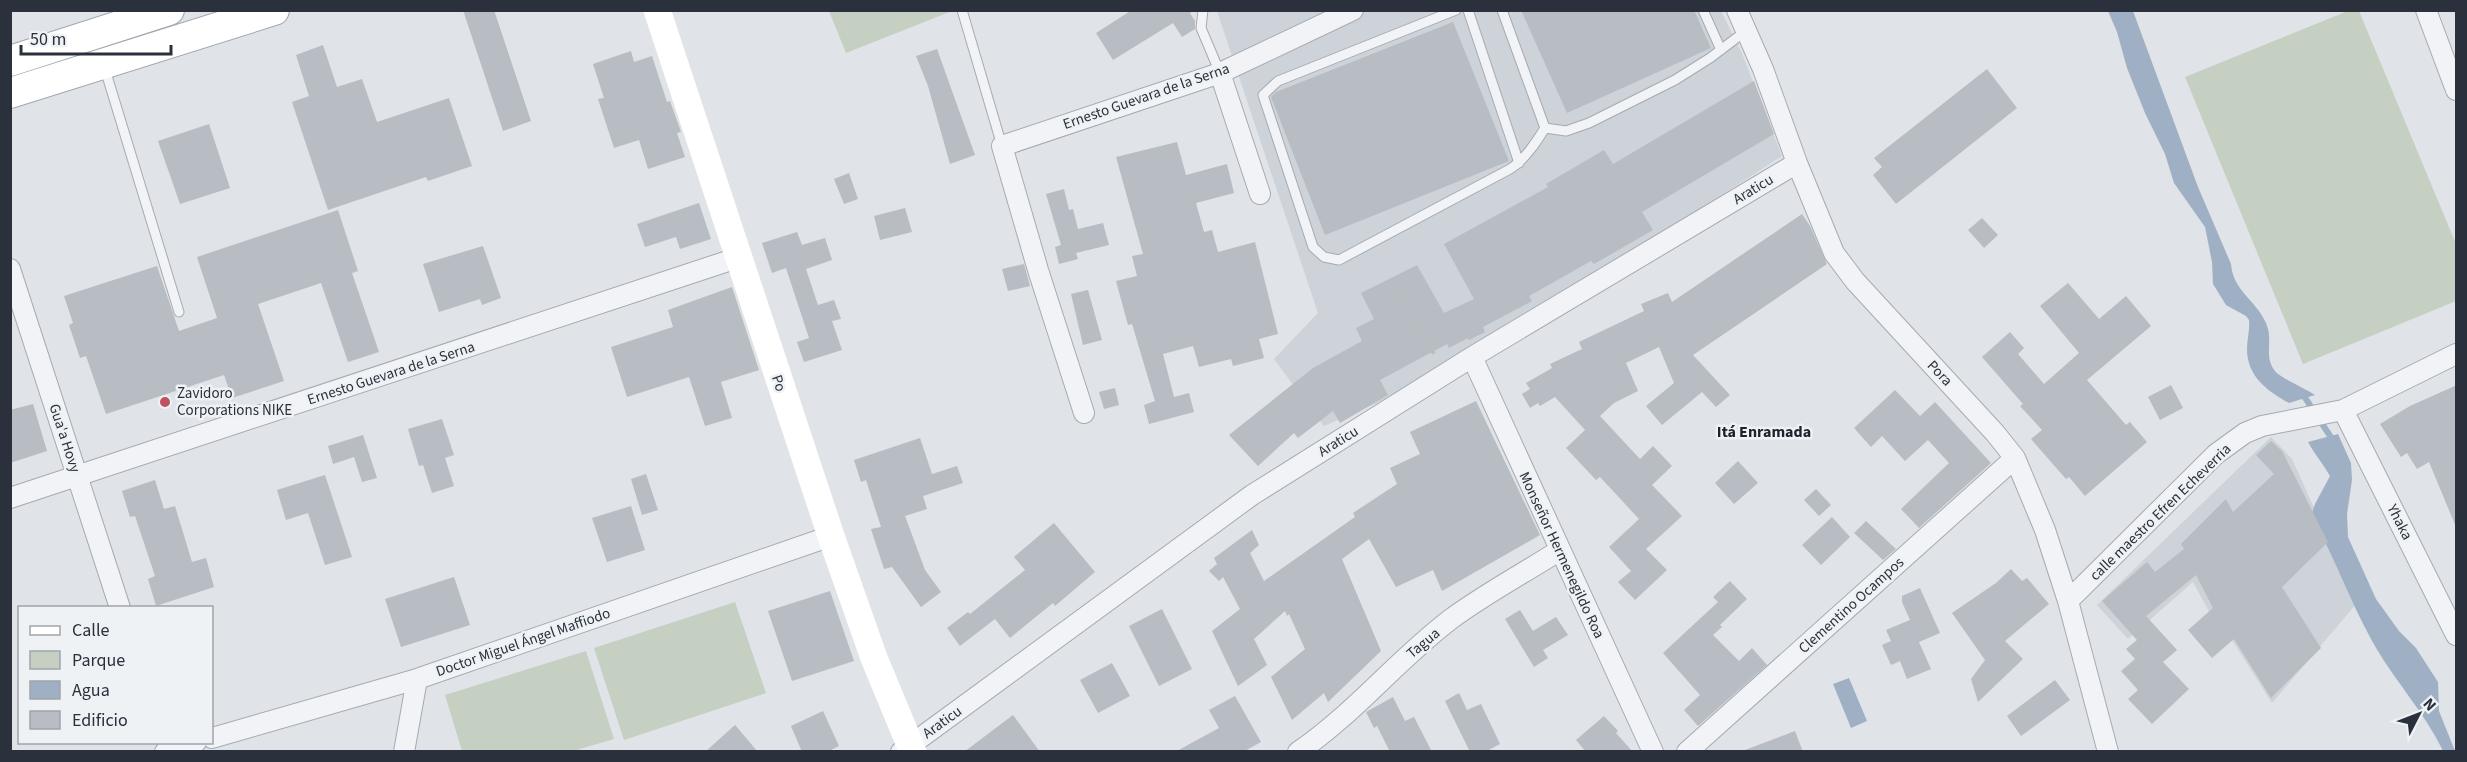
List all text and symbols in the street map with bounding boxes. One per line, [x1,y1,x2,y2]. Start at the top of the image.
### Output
scale bar [21,18,171,56]
text: 50 m [30,27,66,52]
street label: Ernesto Guevara de la Serna [1060,58,1232,135]
street label: Araticu [1729,169,1778,210]
street label: Ernesto Guevara de la Serna [305,336,478,410]
street label: Pora [1922,356,1957,391]
street label: Po [766,372,791,394]
place label: Zavidoro Corporations NIKE [177,383,292,421]
marker: Zavidoro Corporations NIKE [158,395,172,409]
street label: Gua'a Hovy [44,401,86,475]
street label: Araticu [1314,421,1363,462]
district label: Itá Enramada [1717,421,1811,443]
street label: calle maestro Efren Echeverria [2085,439,2236,586]
street label: Monseñor Hermenegildo Roa [1514,468,1609,642]
street label: Yhaka [2381,500,2417,544]
street label: Clementino Ocampos [1794,552,1909,658]
street label: Doctor Miguel Ángel Maffiodo [433,603,613,682]
legend [18,606,213,744]
text: Calle [72,618,110,643]
street label: Tagua [1402,623,1445,664]
text: Parque [72,648,125,673]
text: Agua [72,678,110,703]
north arrow [2389,684,2449,744]
text: N [2418,693,2441,716]
street label: Araticu [918,701,966,744]
text: Edificio [72,708,128,733]

